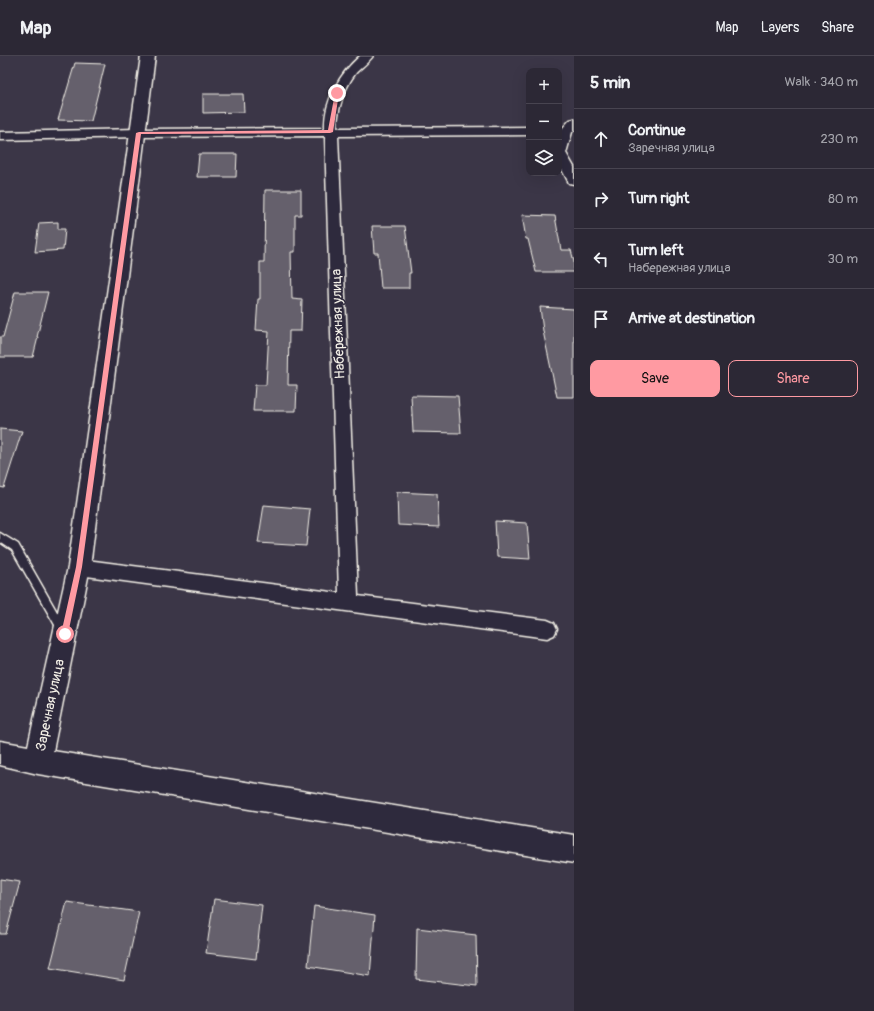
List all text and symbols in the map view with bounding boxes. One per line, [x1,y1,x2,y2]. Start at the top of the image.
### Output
text: Map [20,16,51,40]
text: Map [716,19,739,36]
text: Layers [761,19,799,36]
text: Share [821,19,854,36]
map controls [526,68,562,176]
button: + [526,68,562,104]
text: 5 min [590,72,630,93]
text: Walk · 340 m [784,74,858,90]
route end [328,84,346,102]
button: − [526,104,562,140]
text: Continue [628,121,686,140]
icon: ahead [590,128,612,150]
text: 230 m [821,131,858,147]
button: layers [526,140,562,176]
text: Заречная улица [628,140,715,156]
icon: right [590,188,612,210]
text: Turn right [628,189,689,208]
text: 80 m [828,191,858,207]
text: Turn left [628,241,684,260]
icon: left [590,248,612,270]
text: 30 m [828,251,858,267]
text: Набережная улица [628,260,730,276]
street label: Набережная улица [328,269,348,379]
icon: arrive [590,308,612,330]
text: Arrive at destination [628,309,755,328]
button: Save [590,360,720,397]
button: Share [728,360,858,397]
route start [56,625,74,643]
street label: Заречная улица [32,658,68,752]

